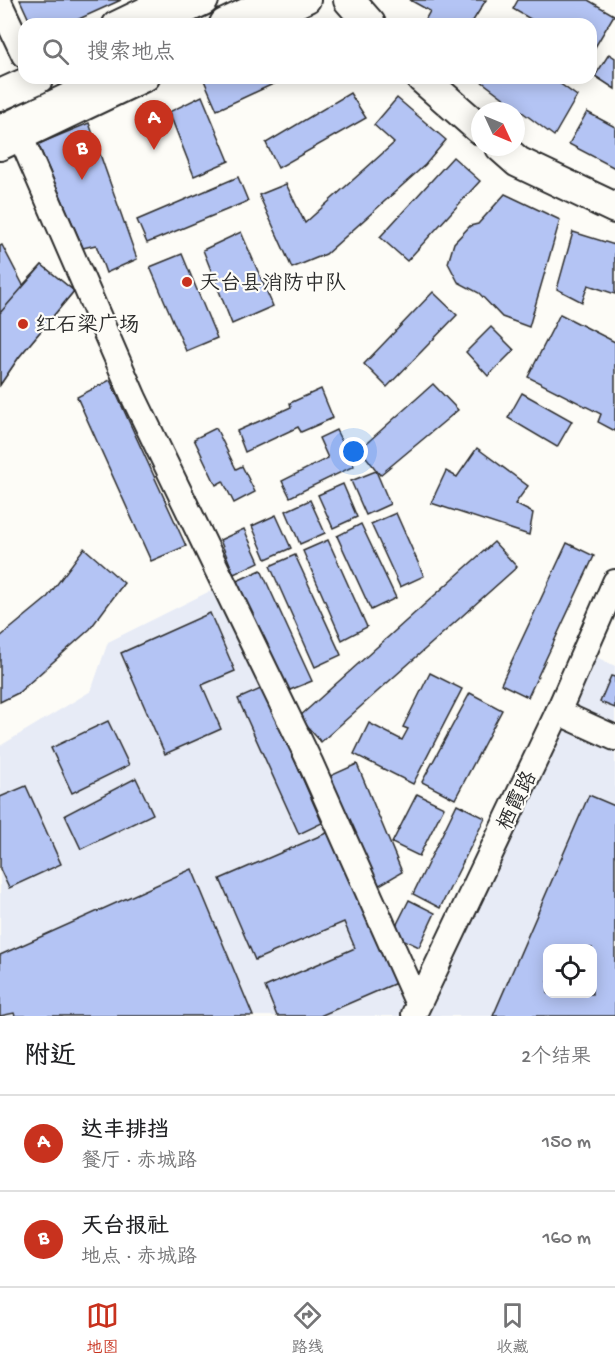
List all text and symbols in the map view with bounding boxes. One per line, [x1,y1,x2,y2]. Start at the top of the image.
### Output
search box [18,18,597,84]
icon: search [39,35,72,68]
text: 搜索地点 [87,41,175,67]
pin: A [134,100,174,150]
north arrow [471,102,525,156]
pin: B [62,130,101,180]
place label: 天台县消防中队 [199,271,346,298]
marker: 天台县消防中队 [180,275,194,289]
place label: 红石梁广场 [35,313,140,340]
marker: 红石梁广场 [16,317,30,331]
your location [339,437,368,466]
street label: 栖霞路 [492,767,544,835]
map controls [543,944,597,998]
button: locate [543,944,597,998]
text: 附近 [24,1043,76,1074]
text: 2个结果 [521,1047,591,1070]
text: 达丰排挡 [81,1119,169,1145]
text: A [38,1132,49,1155]
text: 150 m [542,1132,591,1155]
text: 餐厅 · 赤城路 [81,1151,197,1174]
text: 天台报社 [81,1215,169,1241]
text: B [38,1228,49,1251]
text: 160 m [542,1228,591,1251]
text: 地点 · 赤城路 [81,1247,197,1270]
tab: 地图 [86,1299,119,1359]
tab: 路线 [291,1299,324,1359]
tab: 收藏 [496,1299,529,1359]

